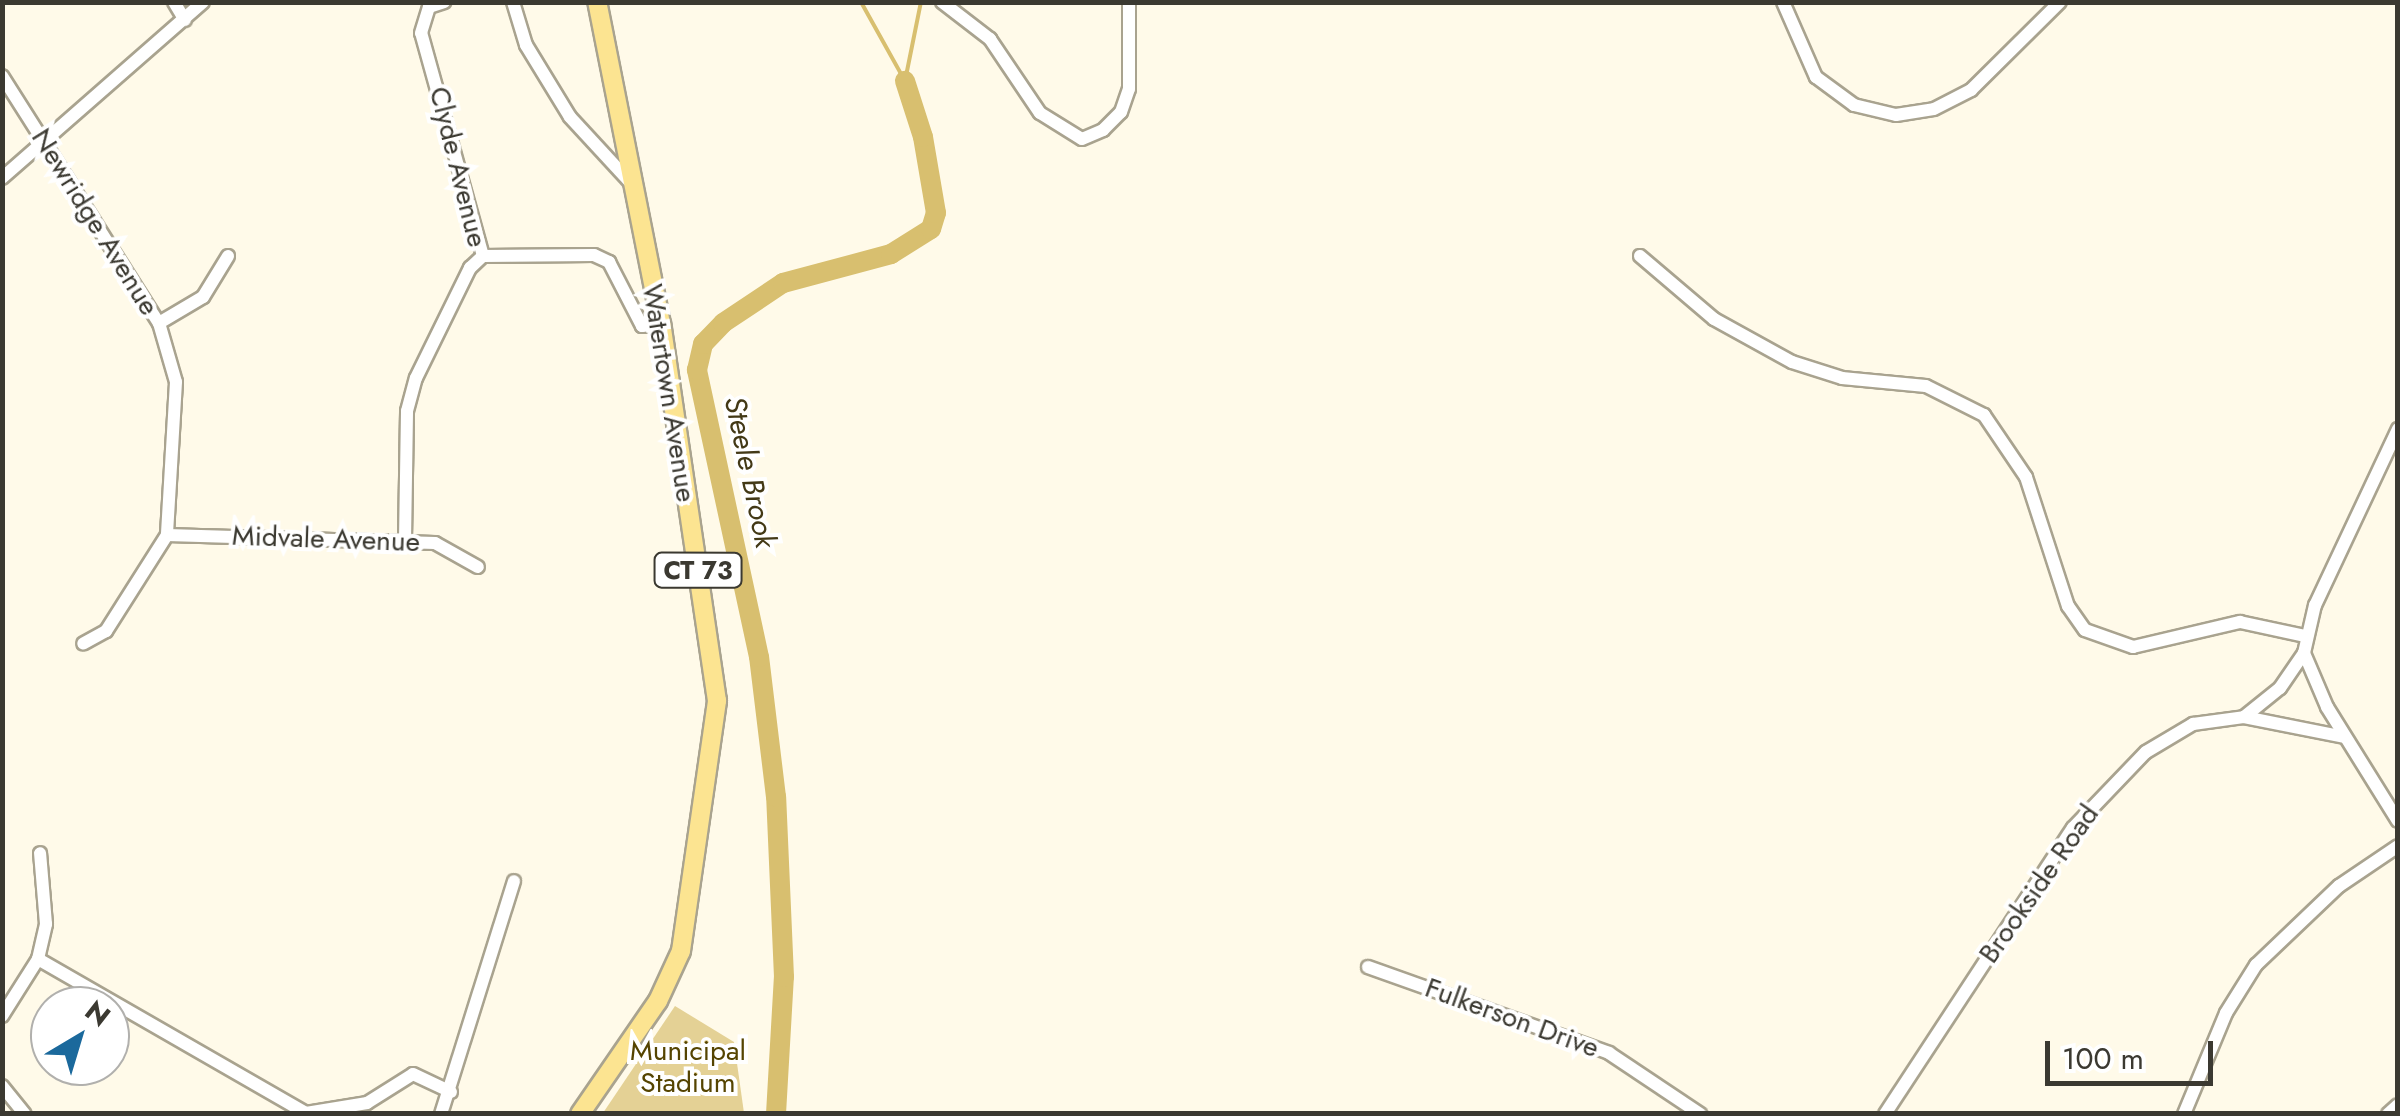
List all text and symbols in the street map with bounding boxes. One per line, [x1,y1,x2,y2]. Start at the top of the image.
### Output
street label: Clyde Avenue [422,83,494,251]
street label: Newridge Avenue [24,123,166,321]
street label: Watertown Avenue [635,282,703,504]
water label: Steele Brook [716,393,784,551]
street label: Midvale Avenue [231,519,421,559]
road number: CT 73 [653,550,743,590]
street label: Brookside Road [1972,798,2106,970]
street label: Fulkerson Drive [1421,971,1603,1065]
north arrow [30,986,130,1086]
text: N [76,991,119,1037]
scale bar [2050,1021,2218,1083]
park label: Municipal Stadium [630,1034,746,1100]
text: 100 m [2062,1037,2144,1080]

